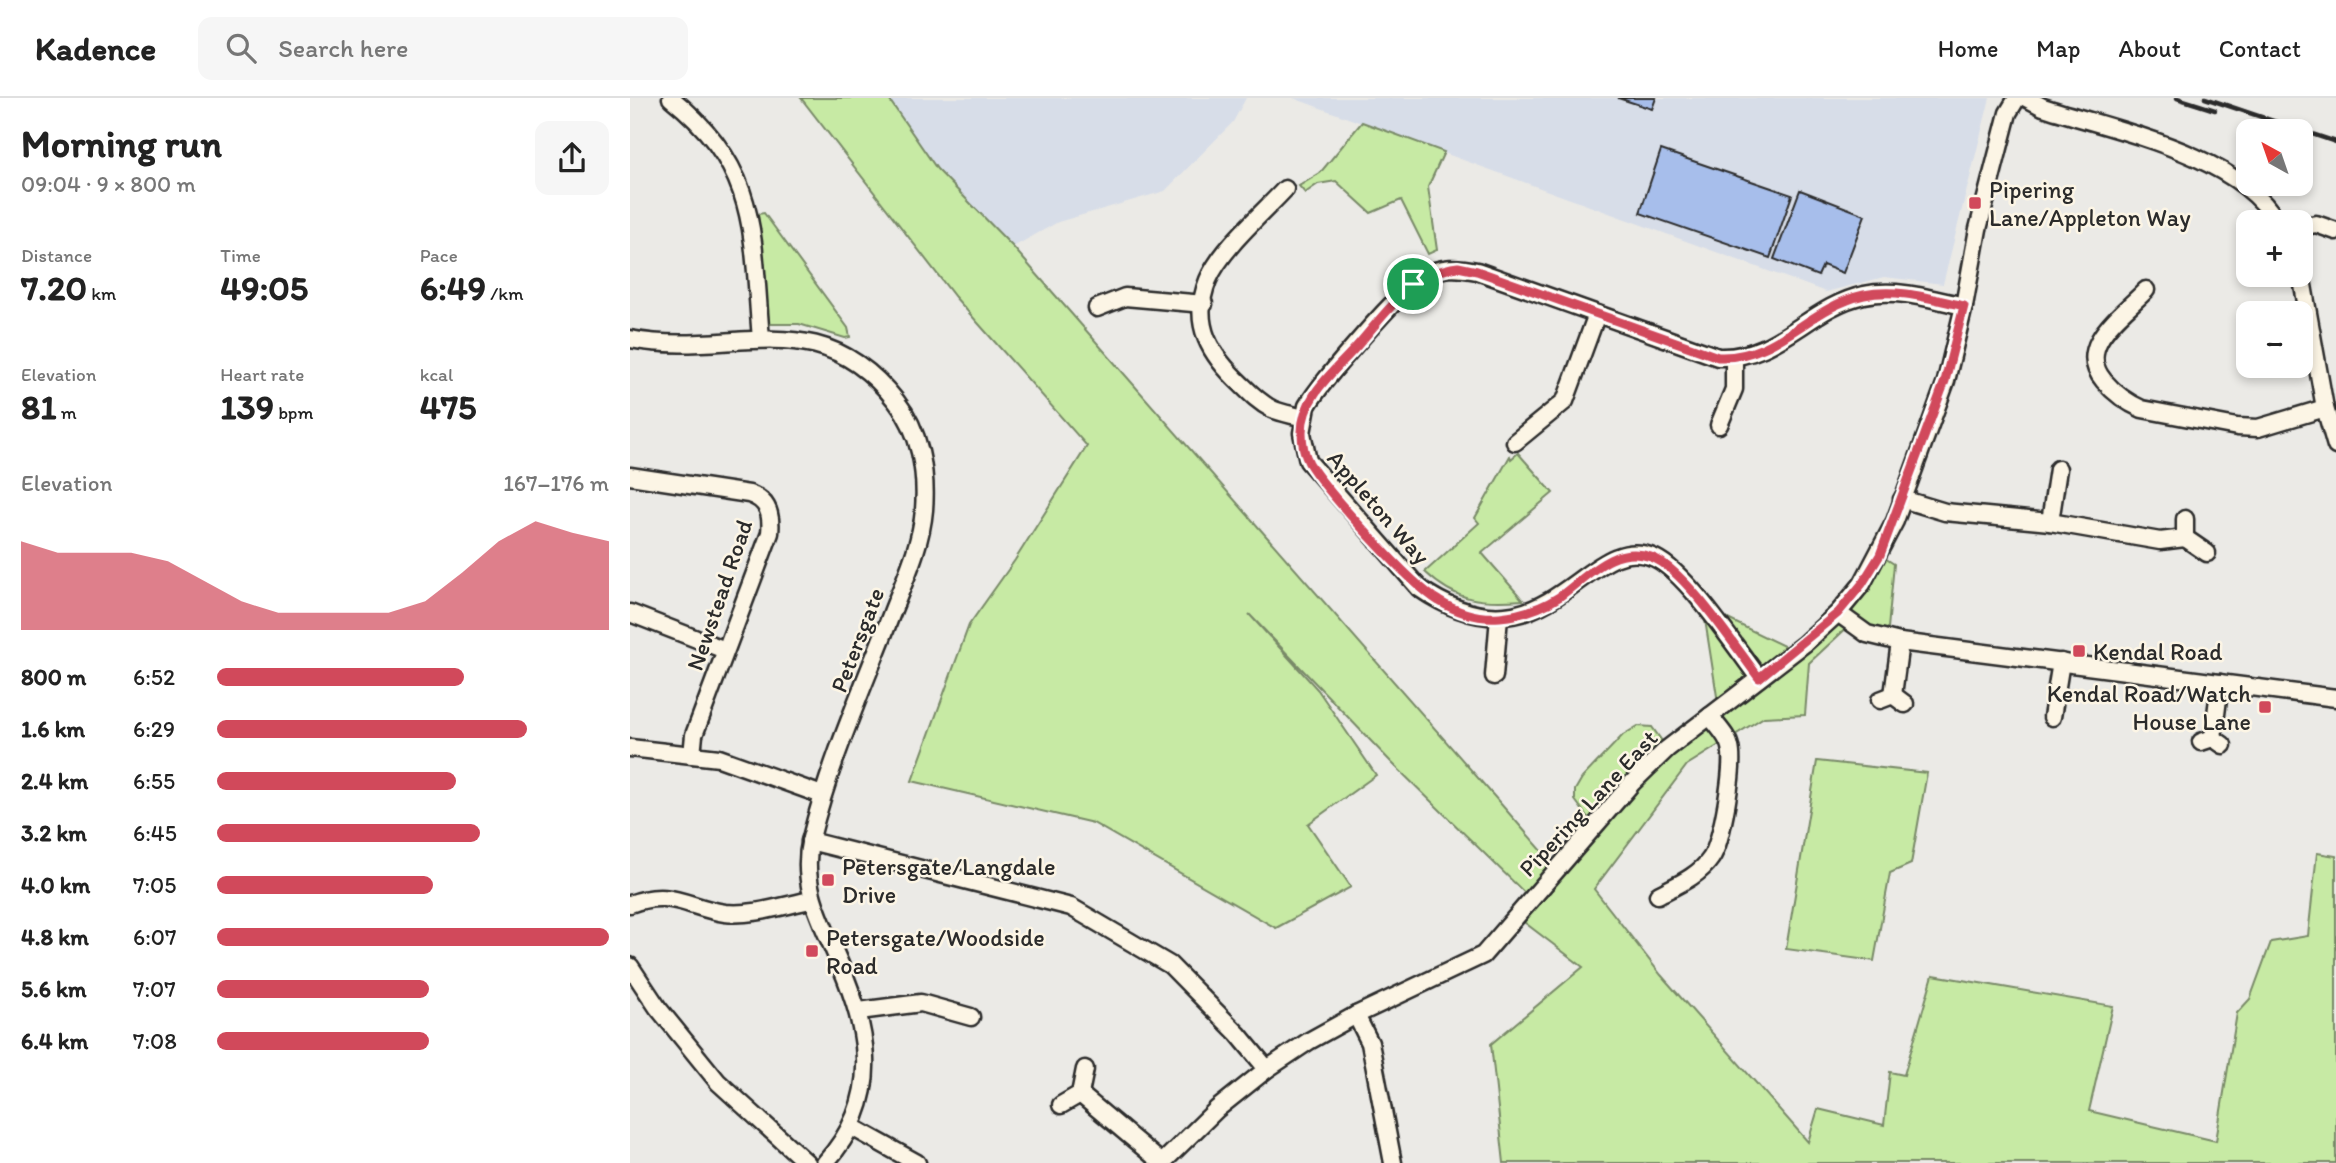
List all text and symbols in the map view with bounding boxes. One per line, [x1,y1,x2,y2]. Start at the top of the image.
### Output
search box [198,17,688,80]
text: Kadence [35,29,156,68]
icon: search [222,29,260,67]
text: Search here [278,32,409,64]
text: Home [1938,34,1998,63]
text: Map [2036,34,2080,63]
text: About [2118,34,2181,63]
text: Contact [2219,34,2301,63]
north arrow [2236,119,2314,196]
map controls [2236,119,2313,378]
text: Morning run [21,121,222,167]
button: share [535,121,609,195]
text: 09:04 · 9 × 800 m [21,170,196,198]
place label: Pipering Lane/Appleton Way [1989,175,2191,232]
marker: Pipering Lane/Appleton Way [1967,195,1983,211]
button: + [2236,210,2313,287]
text: Distance [21,244,92,267]
text: Time [220,244,261,267]
text: Pace [420,244,458,267]
pin [1383,254,1443,314]
icon: arrive [1394,265,1432,303]
text: 7.20 [21,267,87,309]
text: 49:05 [220,267,308,309]
text: 6:49 [420,267,486,309]
text: km [87,282,116,305]
text: /km [486,282,524,305]
button: − [2236,301,2313,378]
text: Elevation [21,363,97,386]
text: Heart rate [220,363,304,386]
text: kcal [420,363,453,386]
text: 81 [21,386,56,428]
text: 139 [220,386,274,428]
text: 475 [420,386,476,428]
text: m [56,401,77,424]
text: bpm [274,401,313,424]
street label: Appleton Way [1322,444,1437,571]
text: Elevation [21,469,112,497]
text: 167–176 m [503,469,609,497]
street label: Newstead Road [680,516,758,674]
street label: Petersgate [824,584,890,696]
place label: Kendal Road [2093,637,2222,666]
marker: Kendal Road [2071,643,2087,659]
text: 800 m [21,663,86,691]
text: 6:52 [133,663,175,691]
place label: Kendal Road/Watch House Lane [2047,679,2251,736]
marker: Kendal Road/Watch House Lane [2257,699,2273,715]
text: 1.6 km [21,715,85,743]
text: 6:29 [133,715,175,743]
street label: Pipering Lane East [1513,724,1663,882]
text: 2.4 km [21,767,88,795]
text: 6:55 [133,767,175,795]
text: 3.2 km [21,819,87,847]
text: 6:45 [133,819,177,847]
place label: Petersgate/Langdale Drive [842,852,1056,909]
text: 4.0 km [21,871,90,899]
text: 7:05 [133,871,176,899]
marker: Petersgate/Langdale Drive [820,872,836,888]
text: 4.8 km [21,923,89,951]
text: 6:07 [133,923,176,951]
place label: Petersgate/Woodside Road [826,923,1045,980]
marker: Petersgate/Woodside Road [804,943,820,959]
text: 5.6 km [21,975,86,1003]
text: 7:07 [133,975,176,1003]
text: 6.4 km [21,1027,88,1055]
text: 7:08 [133,1027,177,1055]

